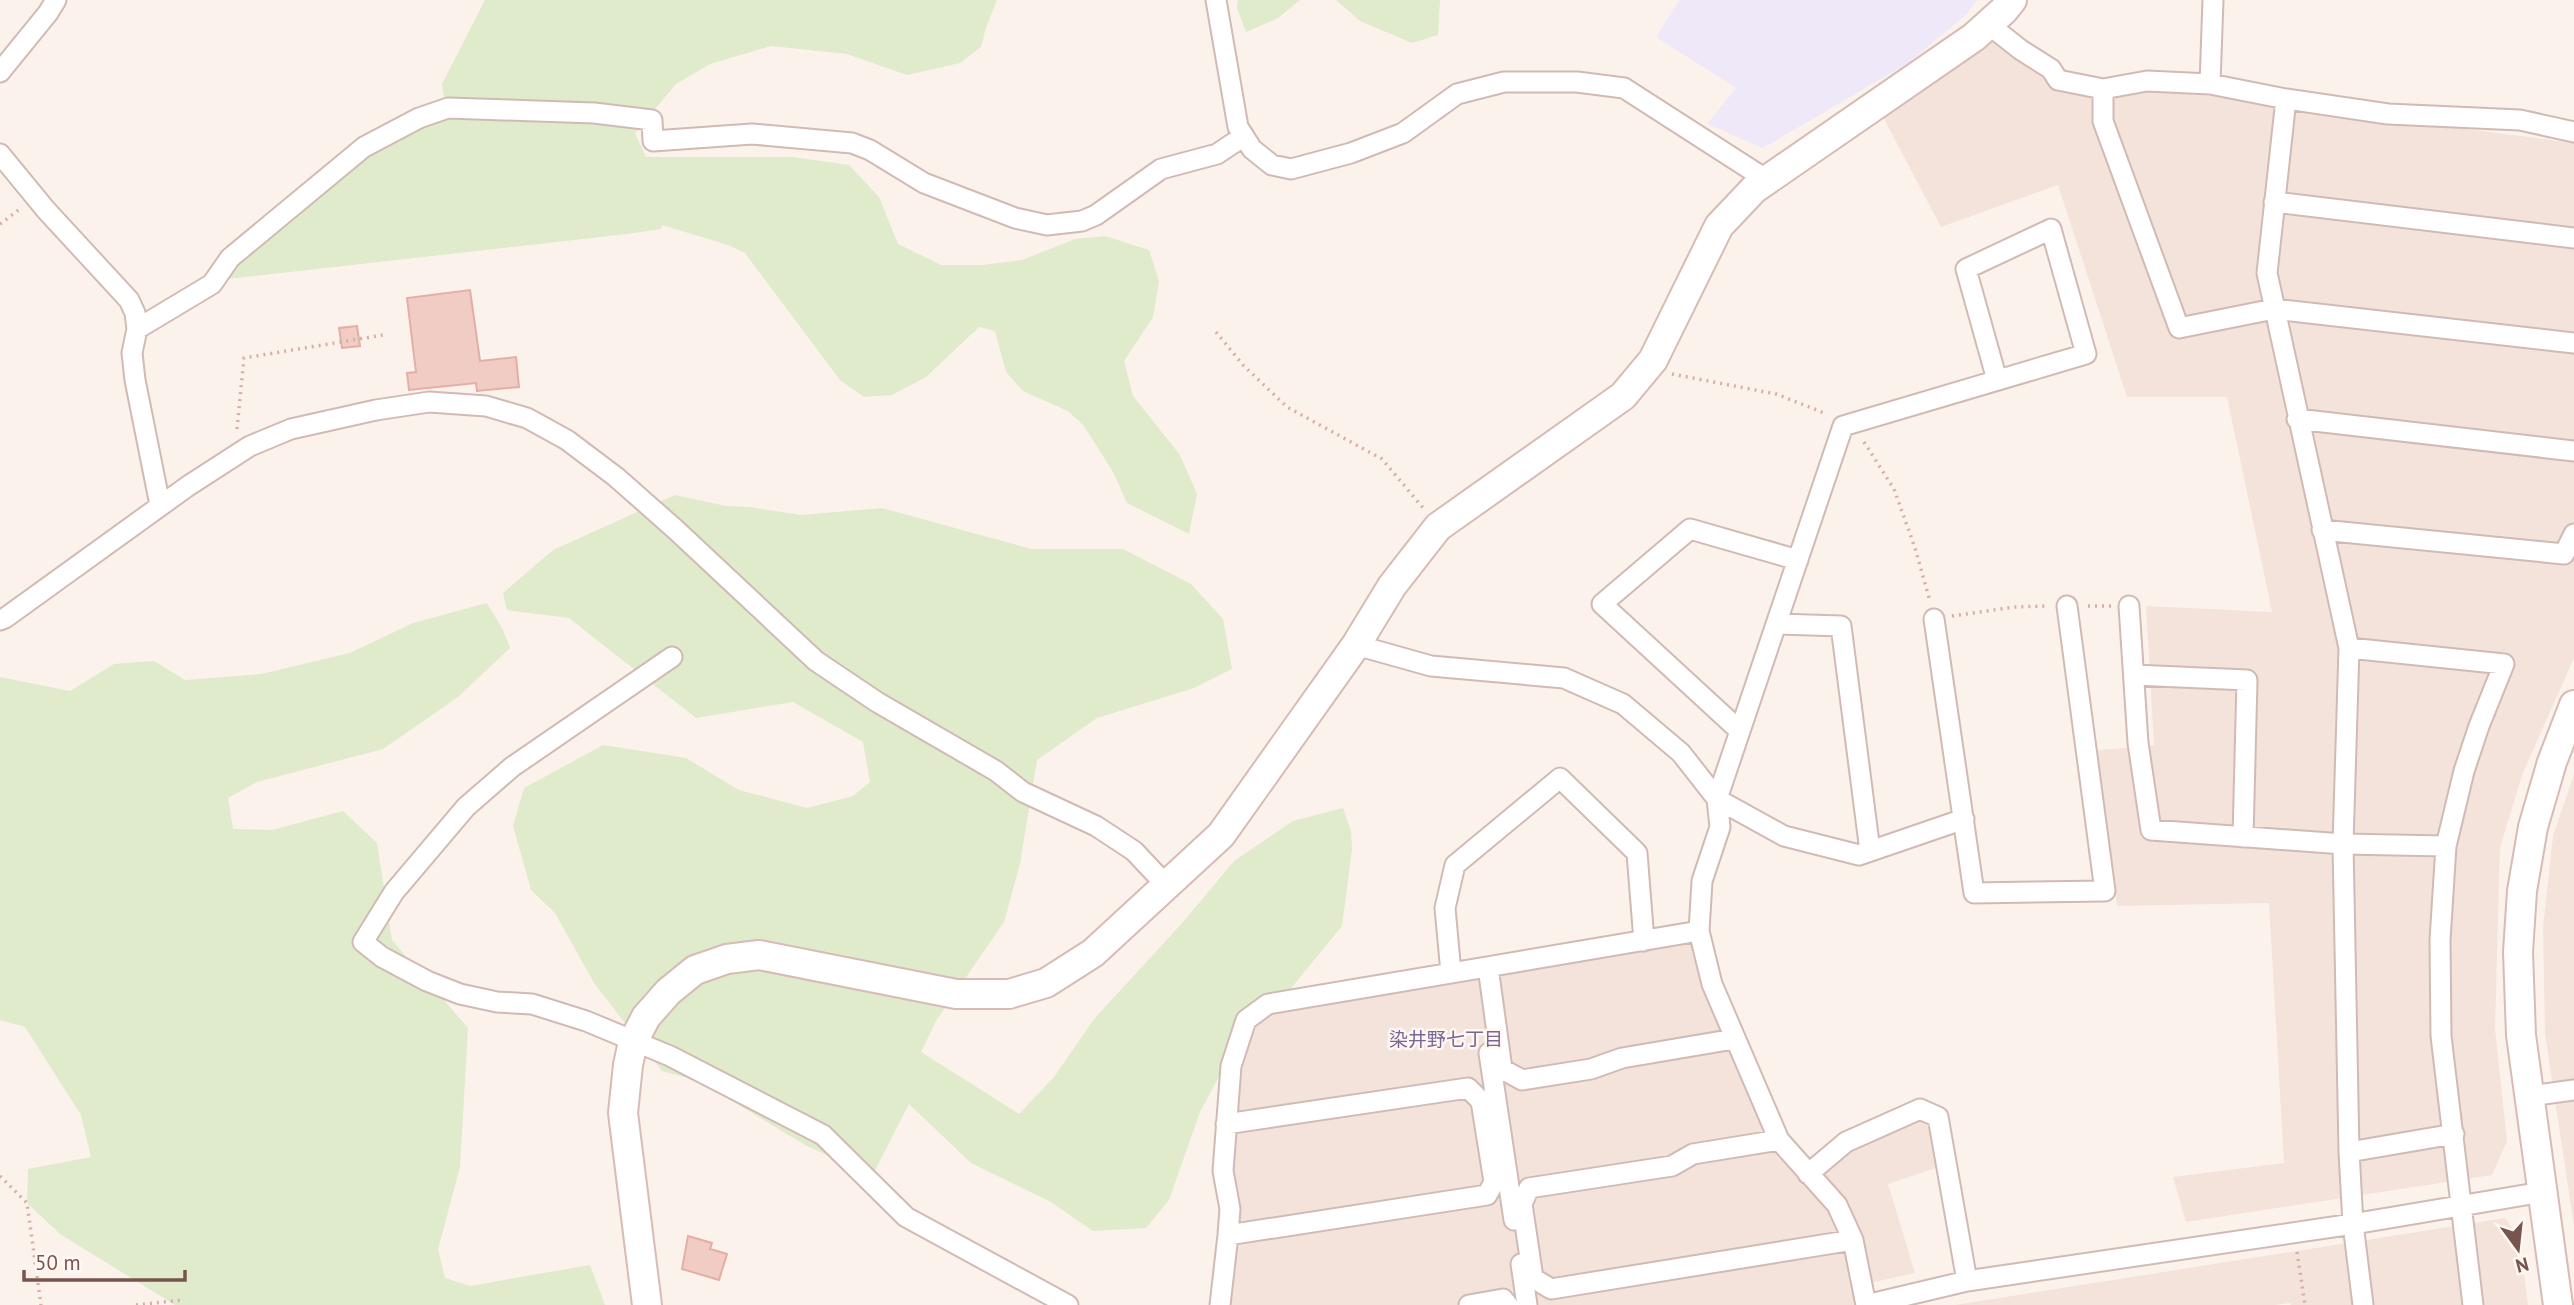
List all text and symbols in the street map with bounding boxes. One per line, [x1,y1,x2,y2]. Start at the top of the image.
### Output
district label: 染井野七丁目 [1389,1027,1503,1051]
north arrow [2483,1214,2553,1284]
scale bar [24,1238,186,1282]
text: 50 m [35,1249,81,1276]
text: N [2513,1252,2532,1279]

